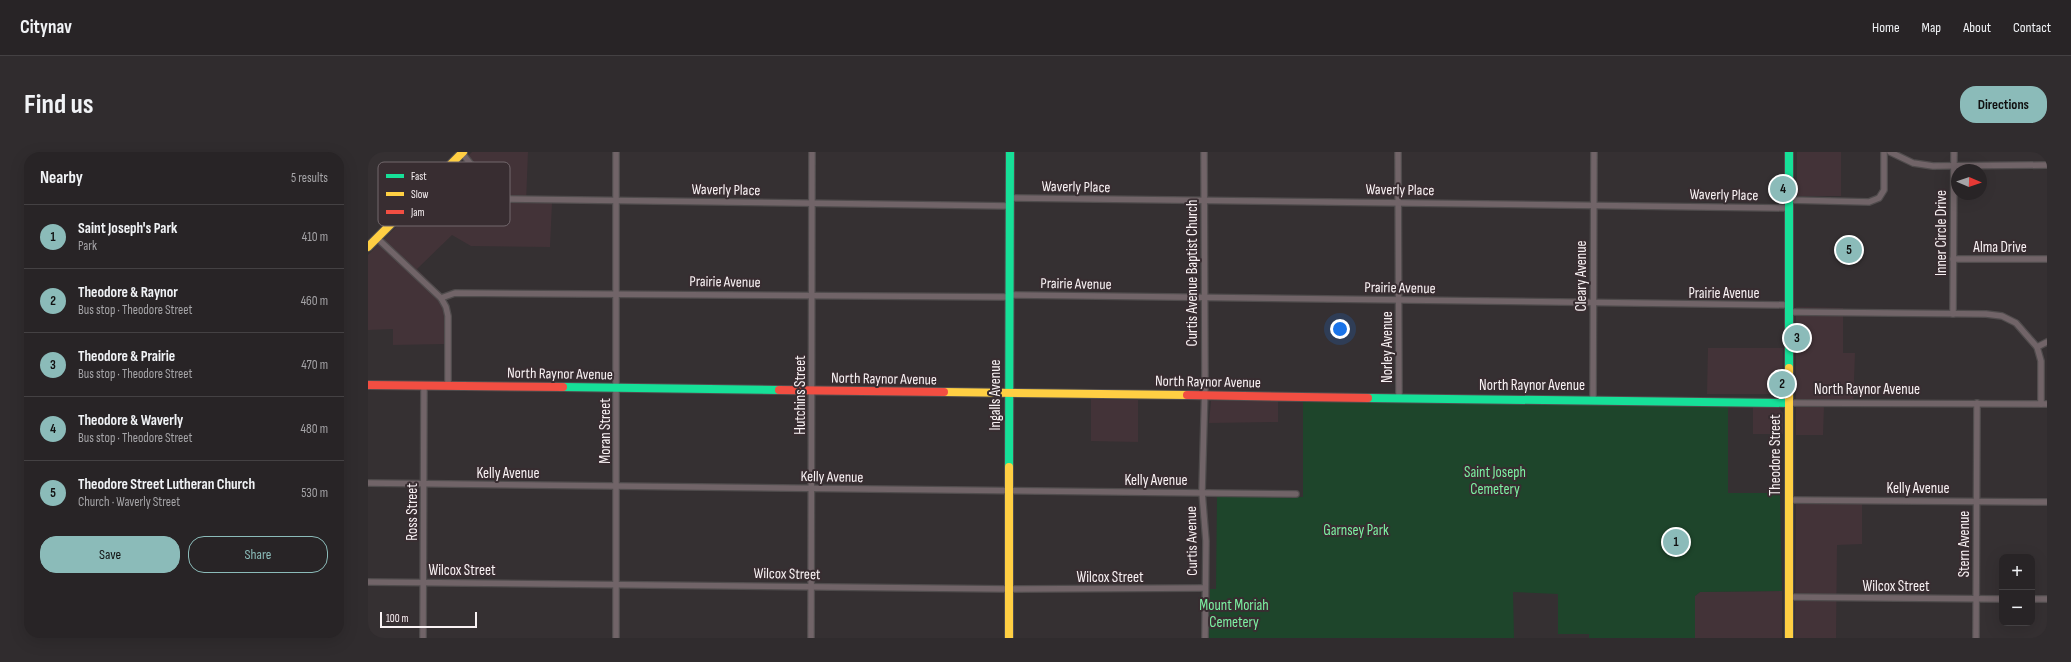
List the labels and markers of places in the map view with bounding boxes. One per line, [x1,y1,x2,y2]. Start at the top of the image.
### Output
pin: 4 [1770,174,1796,204]
pin: 5 [1836,235,1862,265]
pin: 3 [1784,323,1810,353]
pin: 2 [1769,369,1795,399]
pin: 1 [1663,527,1689,557]

